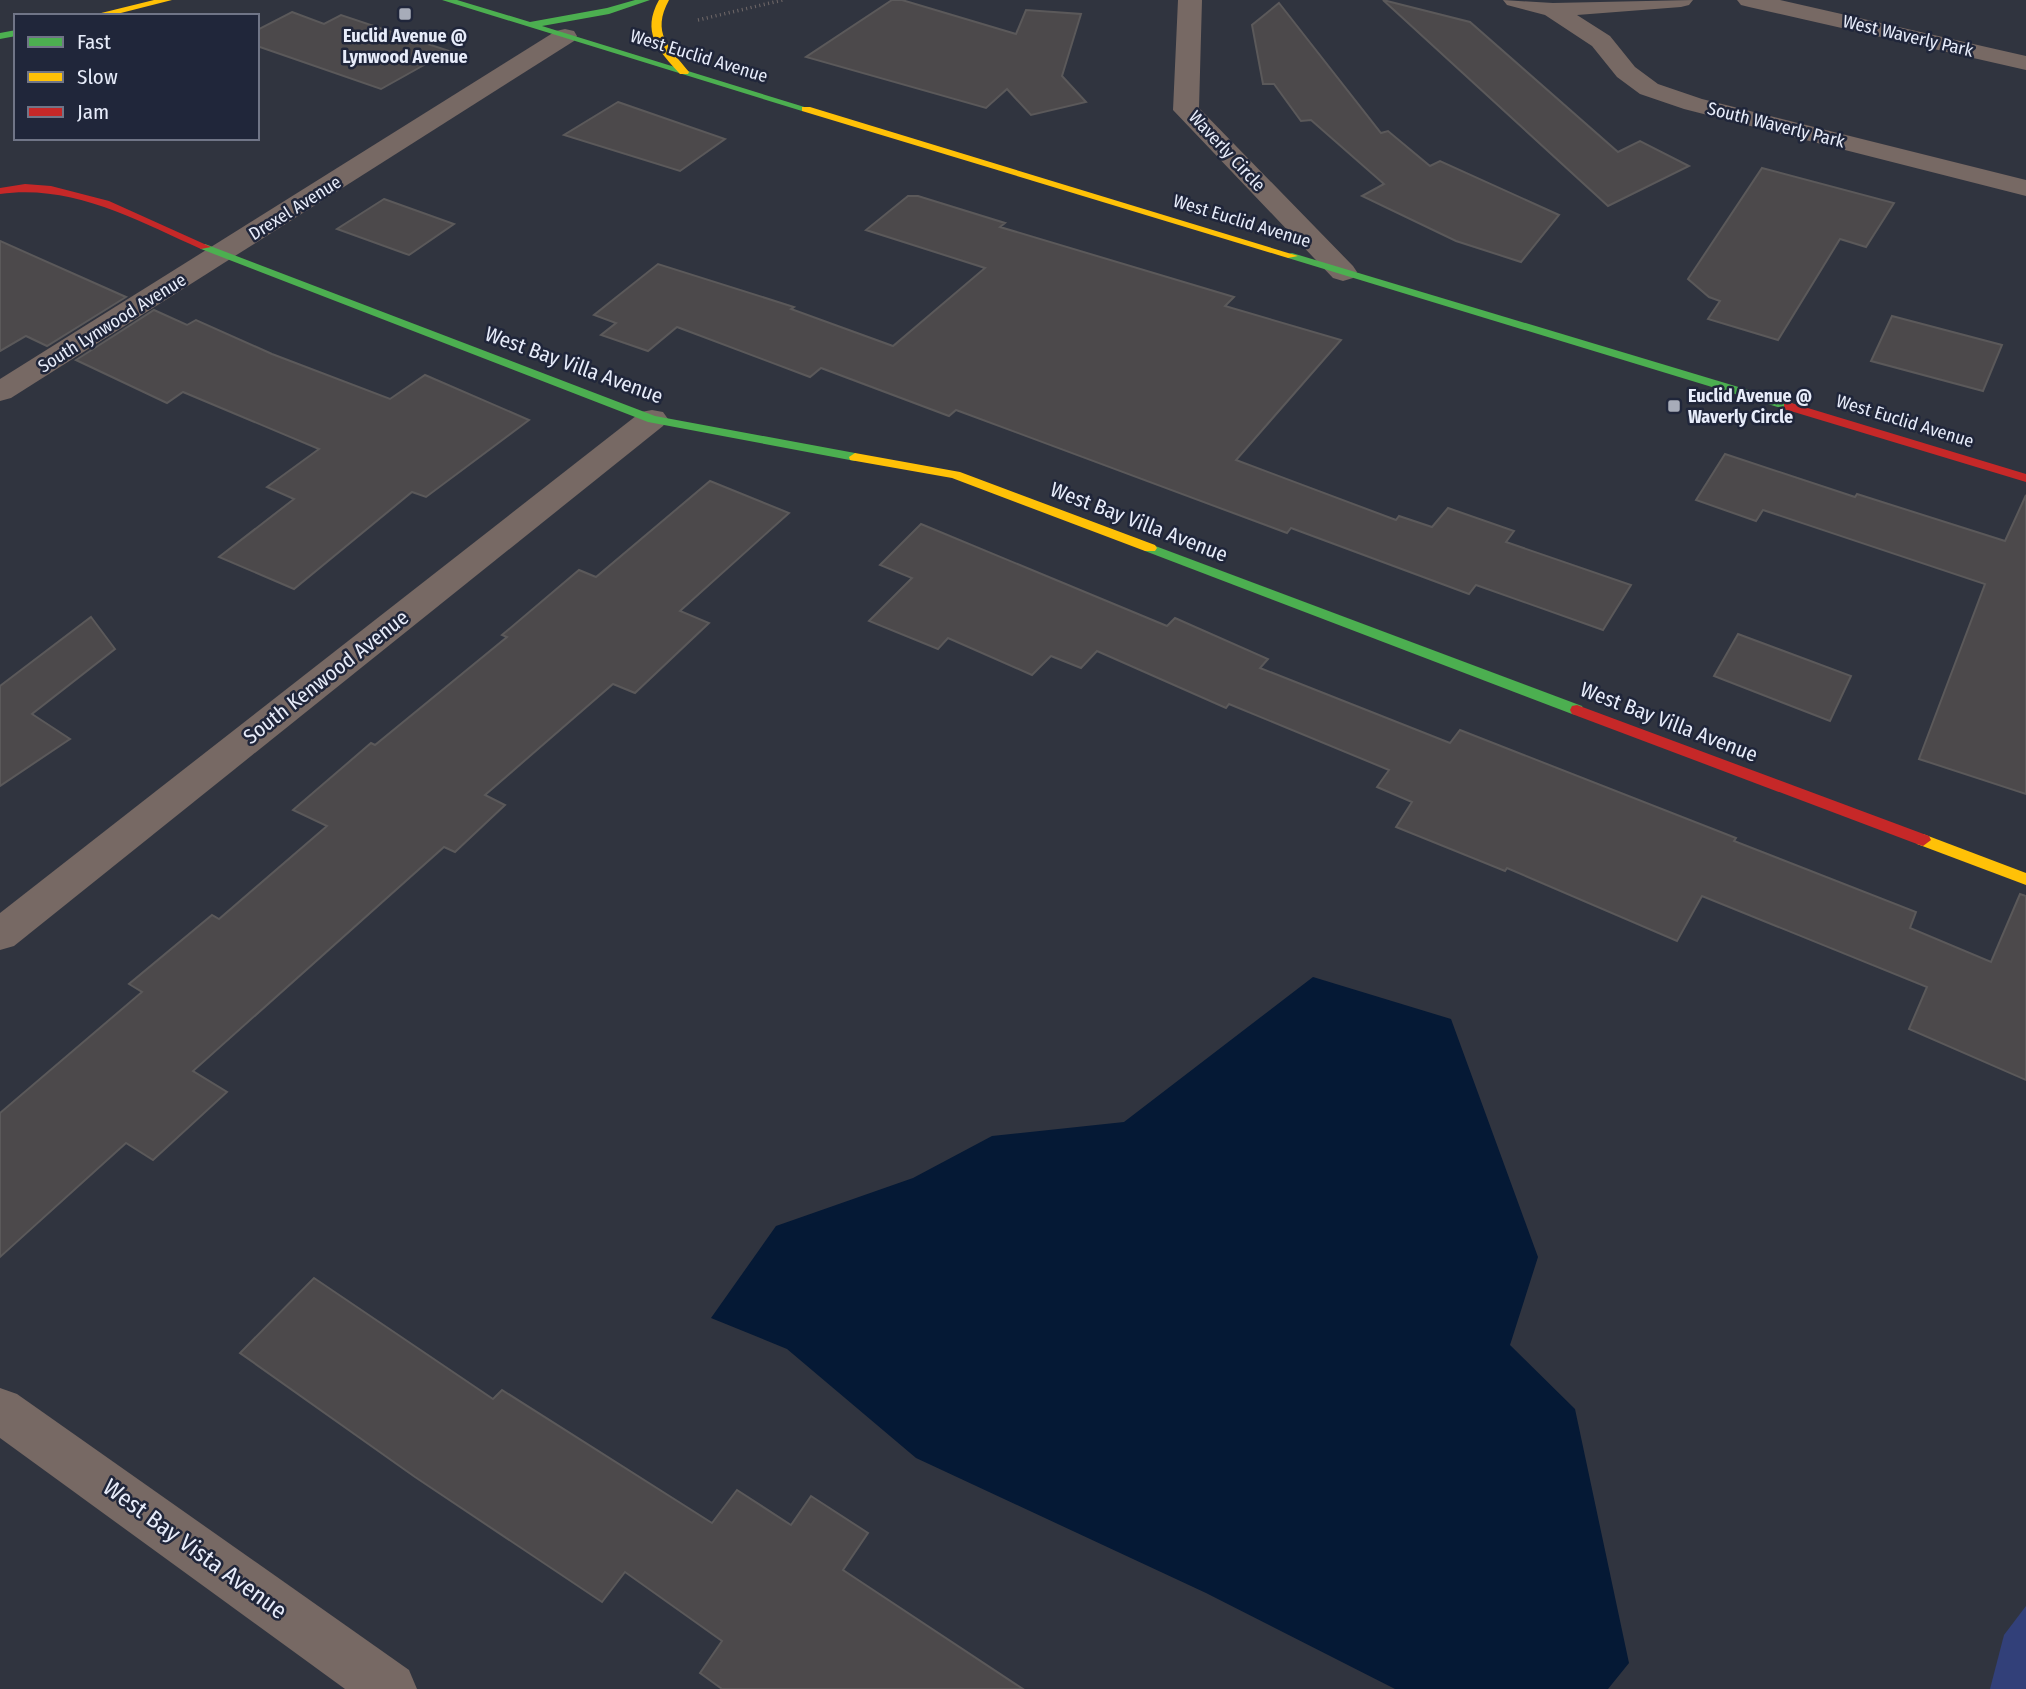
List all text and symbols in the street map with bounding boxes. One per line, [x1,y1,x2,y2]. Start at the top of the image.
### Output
marker: Euclid Avenue @ Lynwood Avenue [397,6,413,22]
street label: West Waverly Park [1841,10,1976,62]
legend [14,14,259,140]
place label: Euclid Avenue @ Lynwood Avenue [342,25,468,68]
street label: West Euclid Avenue [628,25,770,87]
text: Fast [77,29,111,55]
text: Slow [77,64,118,90]
street label: South Waverly Park [1705,97,1848,153]
text: Jam [77,99,109,125]
street label: Waverly Circle [1184,106,1270,196]
street label: Drexel Avenue [245,171,345,245]
street label: West Euclid Avenue [1171,190,1313,252]
street label: South Lynwood Avenue [34,268,190,377]
street label: West Bay Villa Avenue [481,321,667,409]
place label: Euclid Avenue @ Waverly Circle [1688,385,1812,428]
street label: West Euclid Avenue [1834,390,1976,452]
marker: Euclid Avenue @ Waverly Circle [1666,398,1682,414]
street label: West Bay Villa Avenue [1047,476,1231,568]
street label: South Kenwood Avenue [238,604,414,750]
street label: West Bay Villa Avenue [1577,676,1761,768]
street label: West Bay Vista Avenue [98,1473,292,1625]

